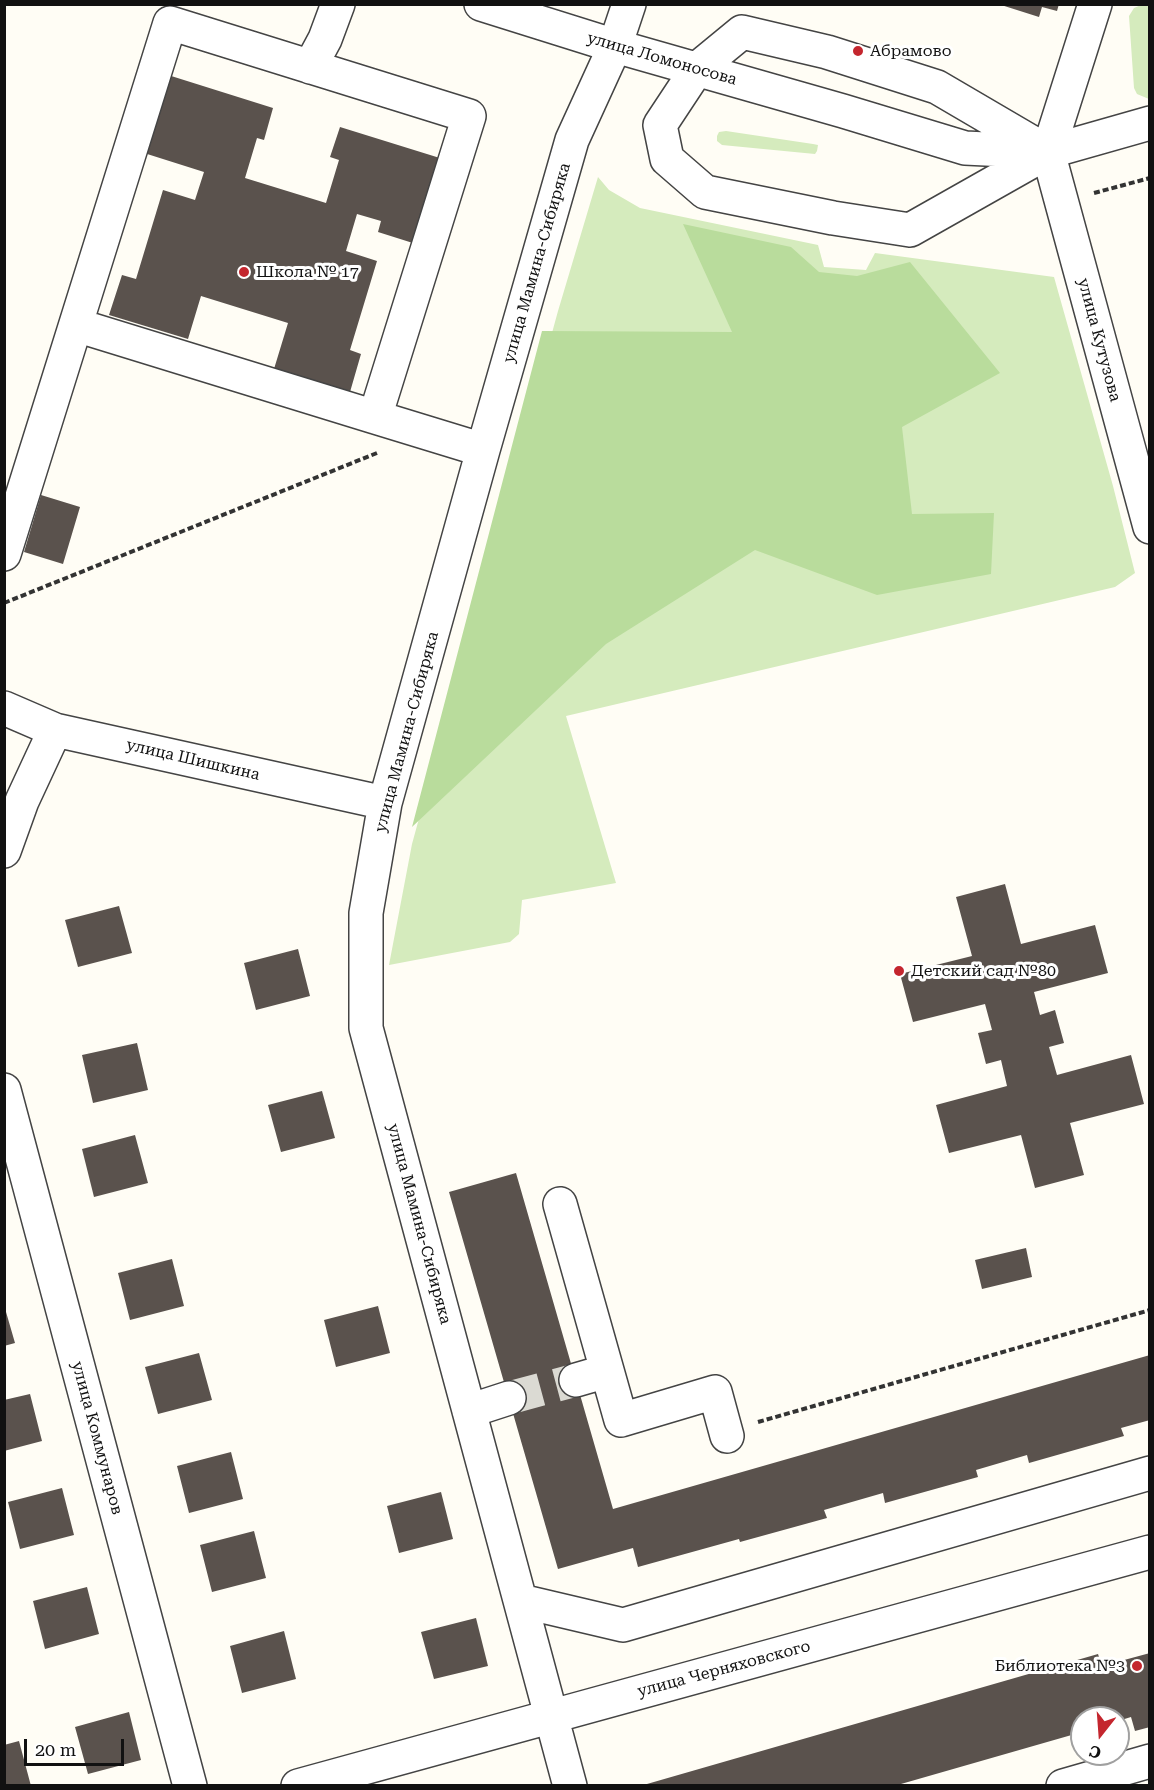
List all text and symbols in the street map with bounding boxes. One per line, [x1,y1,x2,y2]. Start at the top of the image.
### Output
street label: улица Ломоносова [585,28,739,90]
place label: Абрамово [870,41,952,61]
marker: Абрамово [851,44,865,58]
street label: улица Мамина-Сибиряка [499,161,575,365]
place label: Школа № 17 [256,262,359,282]
marker: Школа № 17 [237,265,251,279]
street label: улица Кутузова [1073,276,1125,404]
street label: улица Мамина-Сибиряка [371,630,443,834]
street label: улица Шишкина [124,735,262,785]
place label: Детский сад №80 [911,961,1056,981]
marker: Детский сад №80 [892,964,906,978]
street label: улица Мамина-Сибиряка [383,1122,455,1326]
street label: улица Коммунаров [67,1359,127,1517]
street label: улица Черняховского [635,1637,813,1701]
place label: Библиотека №3 [995,1656,1125,1676]
marker: Библиотека №3 [1130,1659,1144,1673]
north arrow [1070,1706,1130,1766]
scale bar [27,1727,128,1765]
text: 20 m [35,1739,76,1760]
text: С [1087,1741,1103,1763]

